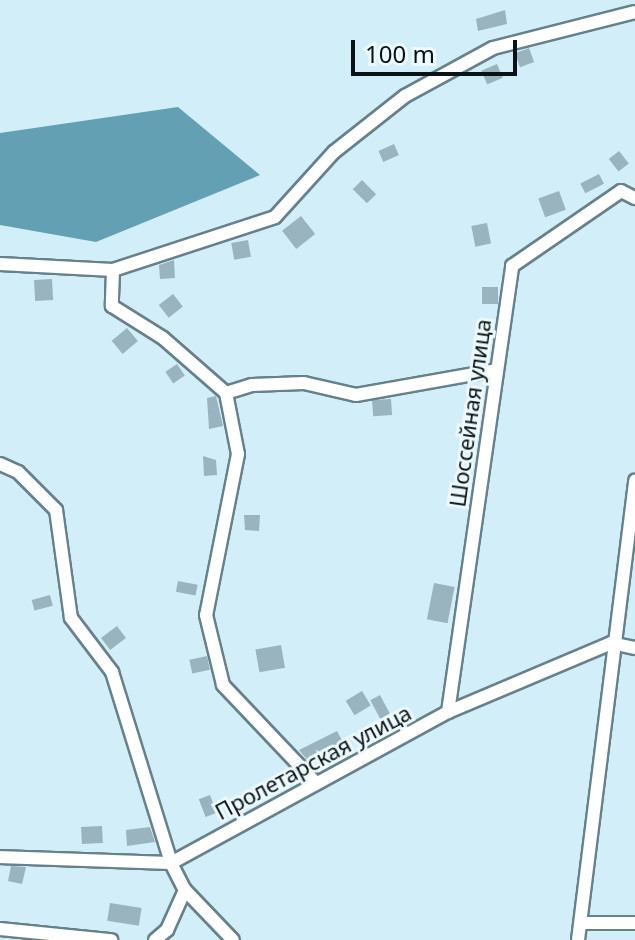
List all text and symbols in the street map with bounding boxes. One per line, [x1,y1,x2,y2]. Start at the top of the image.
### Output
scale bar [355,24,521,74]
text: 100 m [365,37,435,70]
street label: Шоссейная улица [444,317,496,509]
street label: Пролетарская улица [210,699,416,825]

